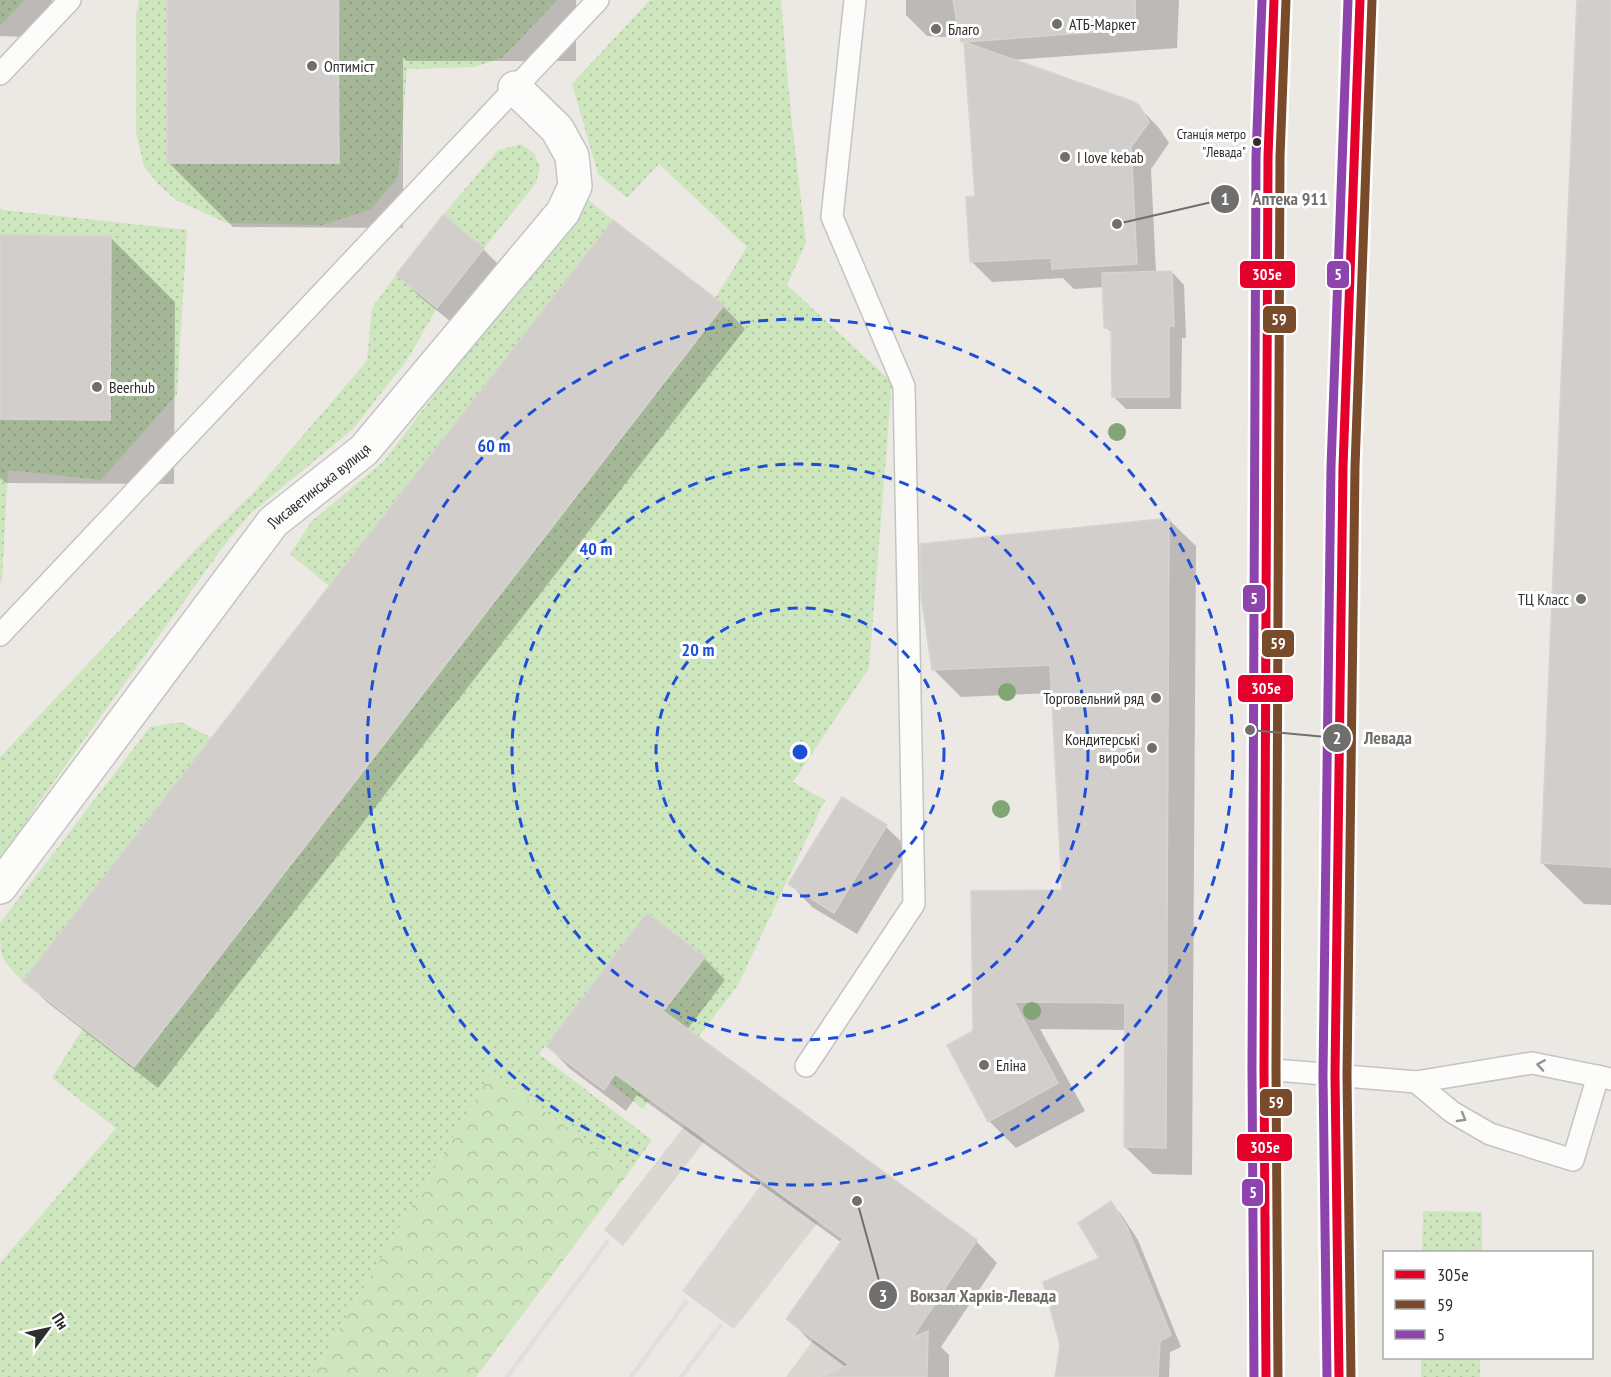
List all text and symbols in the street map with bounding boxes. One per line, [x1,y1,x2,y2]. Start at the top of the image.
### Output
place label: АТБ-Маркет [1069,14,1137,34]
marker: АТБ-Маркет [1050,17,1064,31]
place label: Благо [948,19,980,39]
marker: Благо [929,22,943,36]
place label: Оптиміст [324,56,375,76]
marker: Оптиміст [305,59,319,73]
place label: Станція метро "Левада" [1177,125,1246,161]
marker: Станція метро "Левада" [1251,136,1263,148]
place label: I love kebab [1077,147,1144,167]
marker: I love kebab [1058,150,1072,164]
callout: Аптека 911 [1210,181,1339,217]
text: 1 [1221,187,1229,210]
text: Аптека 911 [1251,187,1328,210]
line badge: 305e [1239,260,1296,289]
line badge: 5 [1326,260,1350,289]
text: 305e [1252,264,1282,284]
text: 5 [1334,264,1342,284]
line badge: 59 [1262,305,1297,334]
text: 59 [1271,309,1287,329]
place label: Beerhub [109,377,155,397]
marker: Beerhub [90,380,104,394]
text: 60 m [478,434,510,457]
street label: Лисаветинська вулиця [261,440,375,533]
text: 40 m [580,537,612,560]
line badge: 5 [1242,584,1266,613]
text: 5 [1250,588,1258,608]
place label: ТЦ Класс [1518,589,1569,609]
marker: ТЦ Класс [1574,592,1588,606]
line badge: 59 [1261,629,1295,658]
text: 59 [1270,633,1286,653]
text: 20 m [682,638,714,661]
line badge: 305e [1237,674,1294,703]
text: 305e [1251,678,1281,698]
place label: Торговельний ряд [1043,688,1144,708]
marker: Торговельний ряд [1149,691,1163,705]
callout: Левада [1322,720,1424,756]
text: 2 [1333,726,1341,749]
text: Левада [1363,726,1412,749]
place label: Кондитерські вироби [1065,729,1140,767]
marker: Кондитерські вироби [1145,741,1159,755]
centre of rings [790,742,810,762]
place label: Еліна [996,1055,1026,1075]
marker: Еліна [977,1058,991,1072]
one-way arrow [1536,1060,1546,1072]
line badge: 59 [1259,1088,1293,1117]
text: 59 [1268,1092,1284,1112]
one-way arrow [1456,1111,1466,1122]
line badge: 305e [1236,1133,1293,1162]
text: 305e [1250,1137,1280,1157]
line badge: 5 [1241,1178,1264,1207]
text: 5 [1249,1182,1257,1202]
legend [1383,1251,1593,1359]
text: 305e [1437,1263,1469,1286]
callout: Вокзал Харків-Левада [868,1277,1068,1313]
text: 3 [879,1284,887,1307]
text: Вокзал Харків-Левада [910,1284,1056,1307]
text: 59 [1437,1293,1453,1316]
north arrow [18,1299,78,1359]
text: Пн [48,1309,73,1333]
text: 5 [1437,1323,1445,1346]

